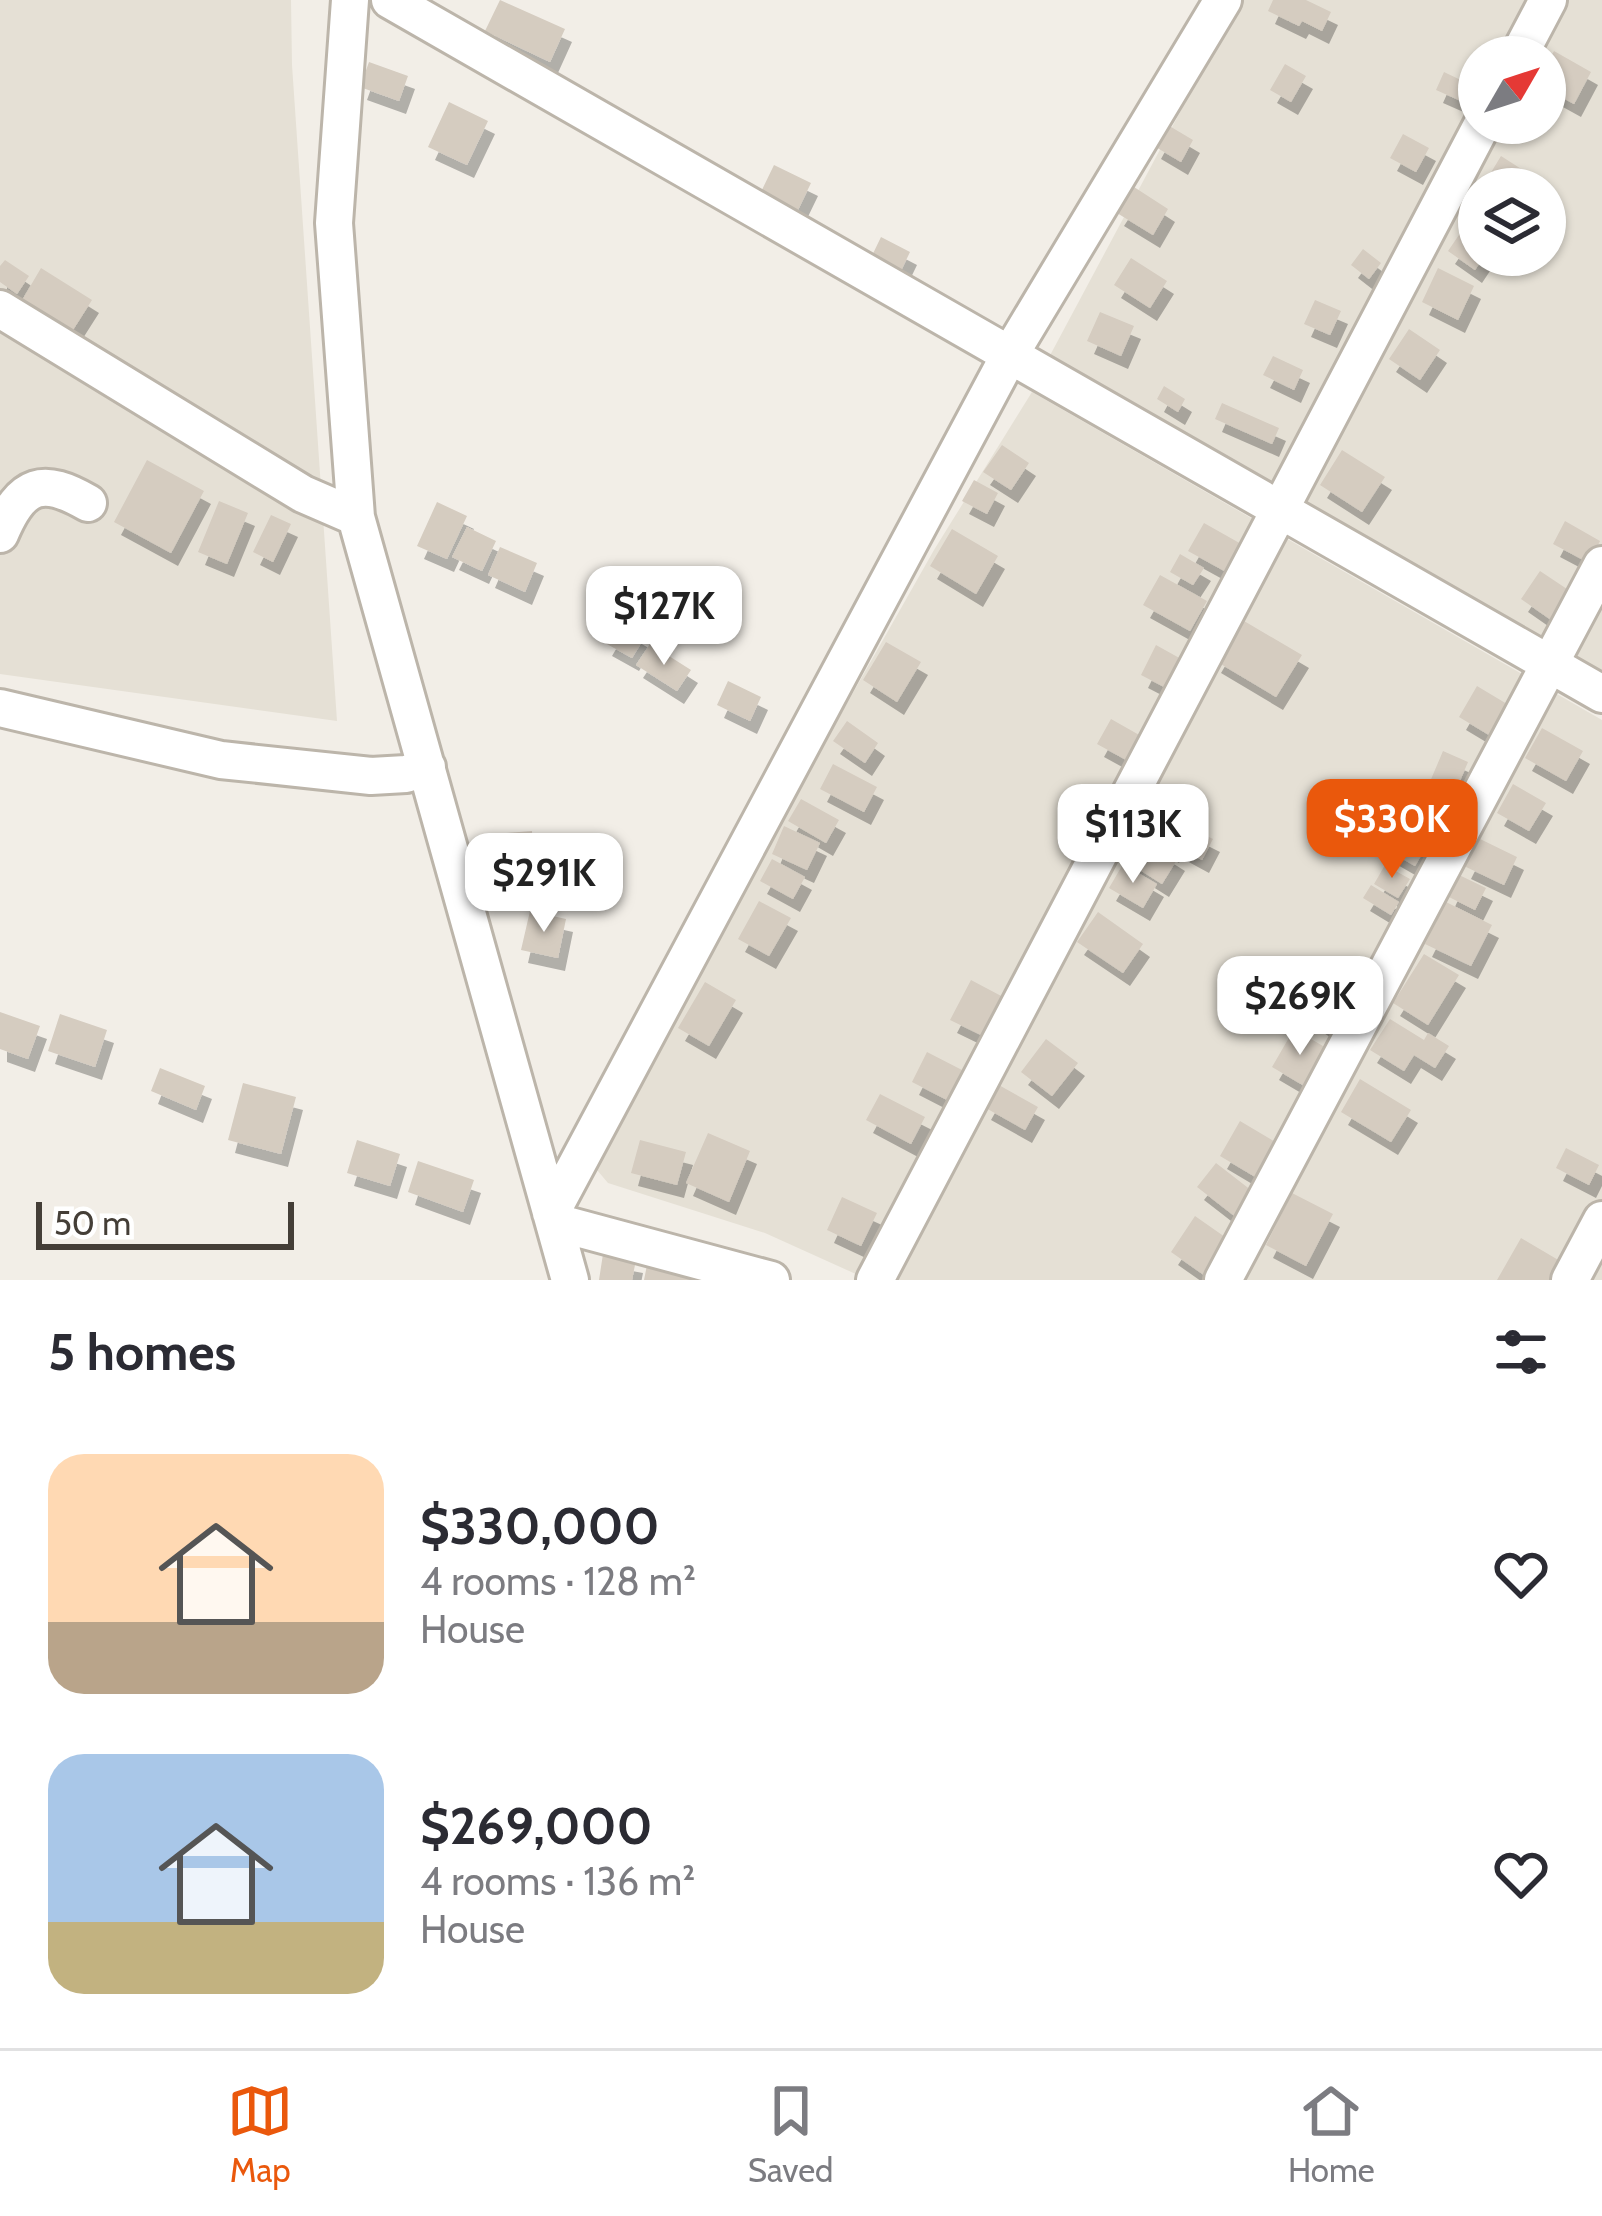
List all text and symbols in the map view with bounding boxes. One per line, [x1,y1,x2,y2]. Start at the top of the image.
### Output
north arrow [1458,36,1566,144]
map controls [1458,36,1566,276]
button: layers [1458,168,1566,276]
pin: $127K [580,566,748,668]
text: $127K [613,581,715,629]
pin: $330K [1308,779,1476,881]
pin: $113K [1049,784,1217,886]
text: $330K [1334,794,1450,842]
text: $113K [1085,799,1181,847]
pin: $291K [460,833,628,935]
text: $291K [492,848,596,896]
pin: $269K [1216,956,1384,1058]
text: $269K [1244,971,1356,1019]
scale bar [36,1196,294,1249]
text: 50 m [54,1203,131,1243]
icon: filters [1488,1319,1554,1385]
text: 5 homes [48,1321,236,1383]
text: $330,000 [420,1495,659,1557]
icon: home [144,1502,288,1646]
icon: heart [1488,1541,1554,1607]
text: 4 rooms · 128 m² [420,1557,696,1605]
text: House [420,1605,525,1653]
text: $269,000 [420,1795,652,1857]
icon: home [144,1802,288,1946]
icon: heart [1488,1841,1554,1907]
text: 4 rooms · 136 m² [420,1857,695,1905]
text: House [420,1905,525,1953]
tab: Map [227,2078,293,2190]
tab: Saved [748,2078,833,2190]
tab: Home [1288,2078,1375,2190]

